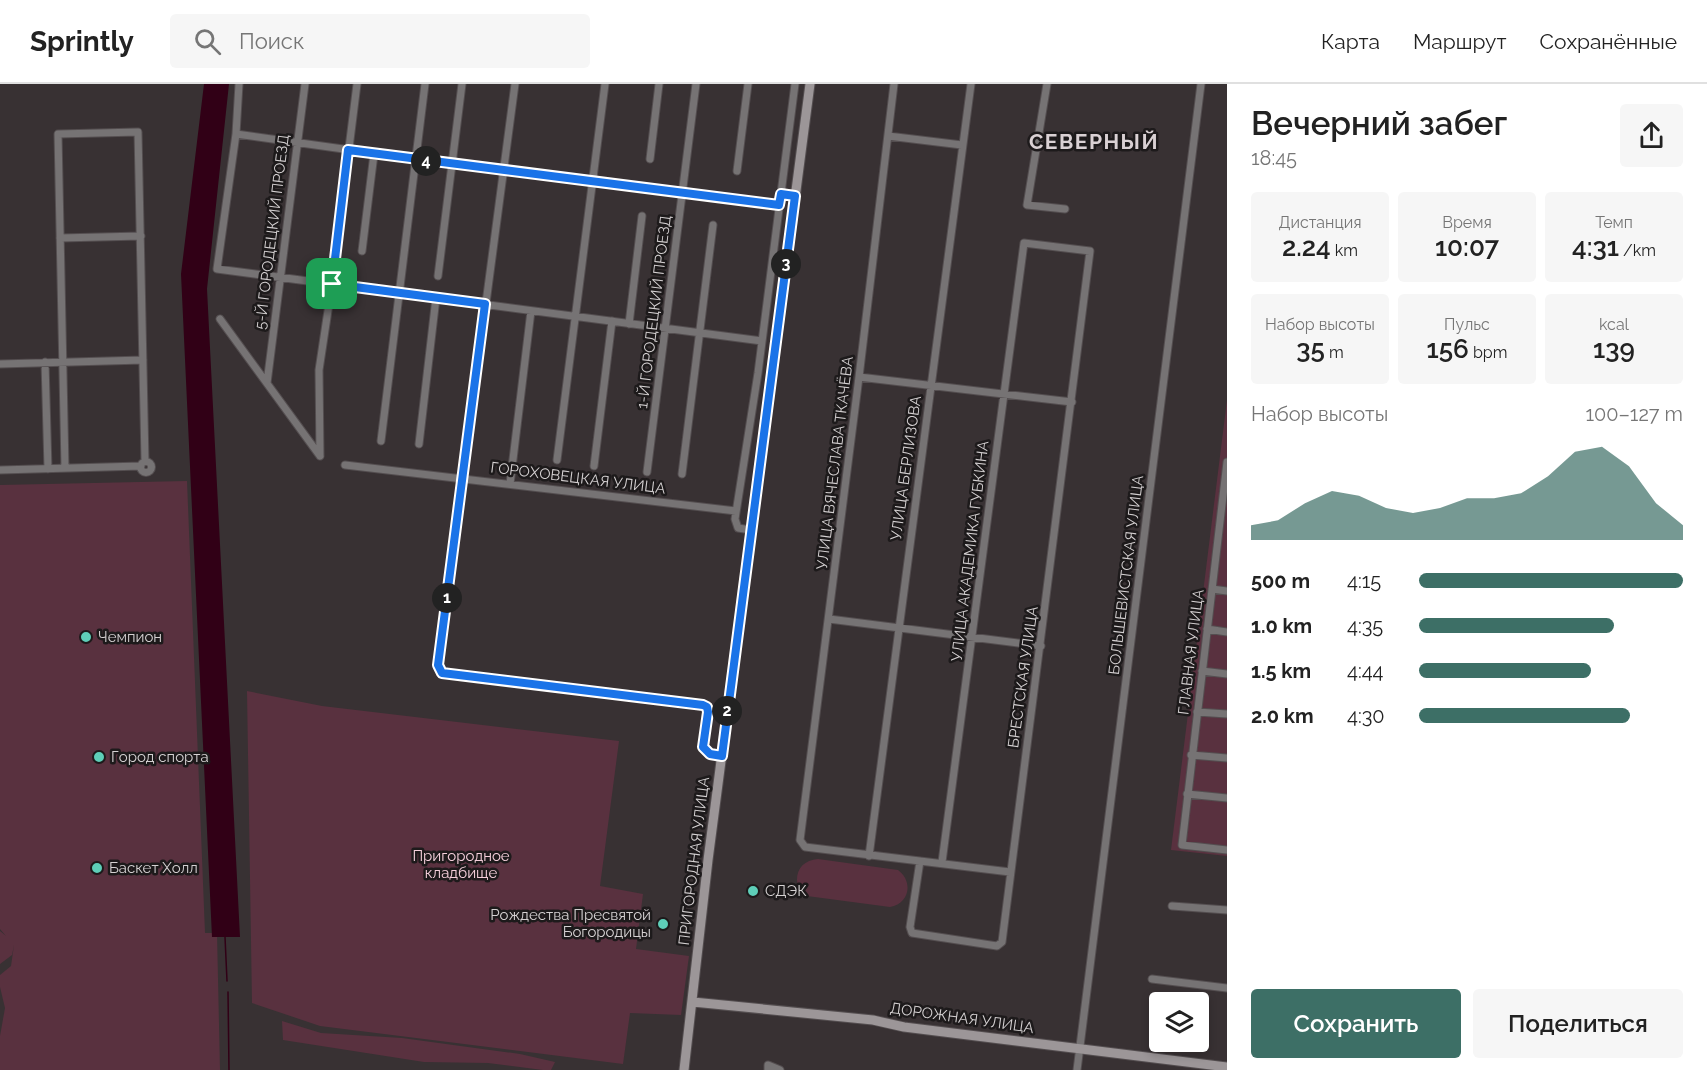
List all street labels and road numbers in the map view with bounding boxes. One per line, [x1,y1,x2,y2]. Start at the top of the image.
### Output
street label: 5-Й ГОРОДЕЦКИЙ ПРОЕЗД [251,133,293,331]
street label: 1-Й ГОРОДЕЦКИЙ ПРОЕЗД [633,214,675,410]
street label: УЛИЦА ВЯЧЕСЛАВА ТКАЧЁВА [812,355,857,571]
street label: УЛИЦА БЕРЛИЗОВА [887,394,925,542]
street label: УЛИЦА АКАДЕМИКА ГУБКИНА [948,440,992,662]
street label: ГОРОХОВЕЦКАЯ УЛИЦА [489,458,667,498]
street label: БОЛЬШЕВИСТСКАЯ УЛИЦА [1105,474,1147,676]
street label: ГЛАВНАЯ УЛИЦА [1174,588,1208,716]
street label: БРЕСТСКАЯ УЛИЦА [1004,605,1042,749]
street label: ПРИГОРОДНАЯ УЛИЦА [675,776,713,946]
street label: ДОРОЖНАЯ УЛИЦА [889,999,1035,1037]

